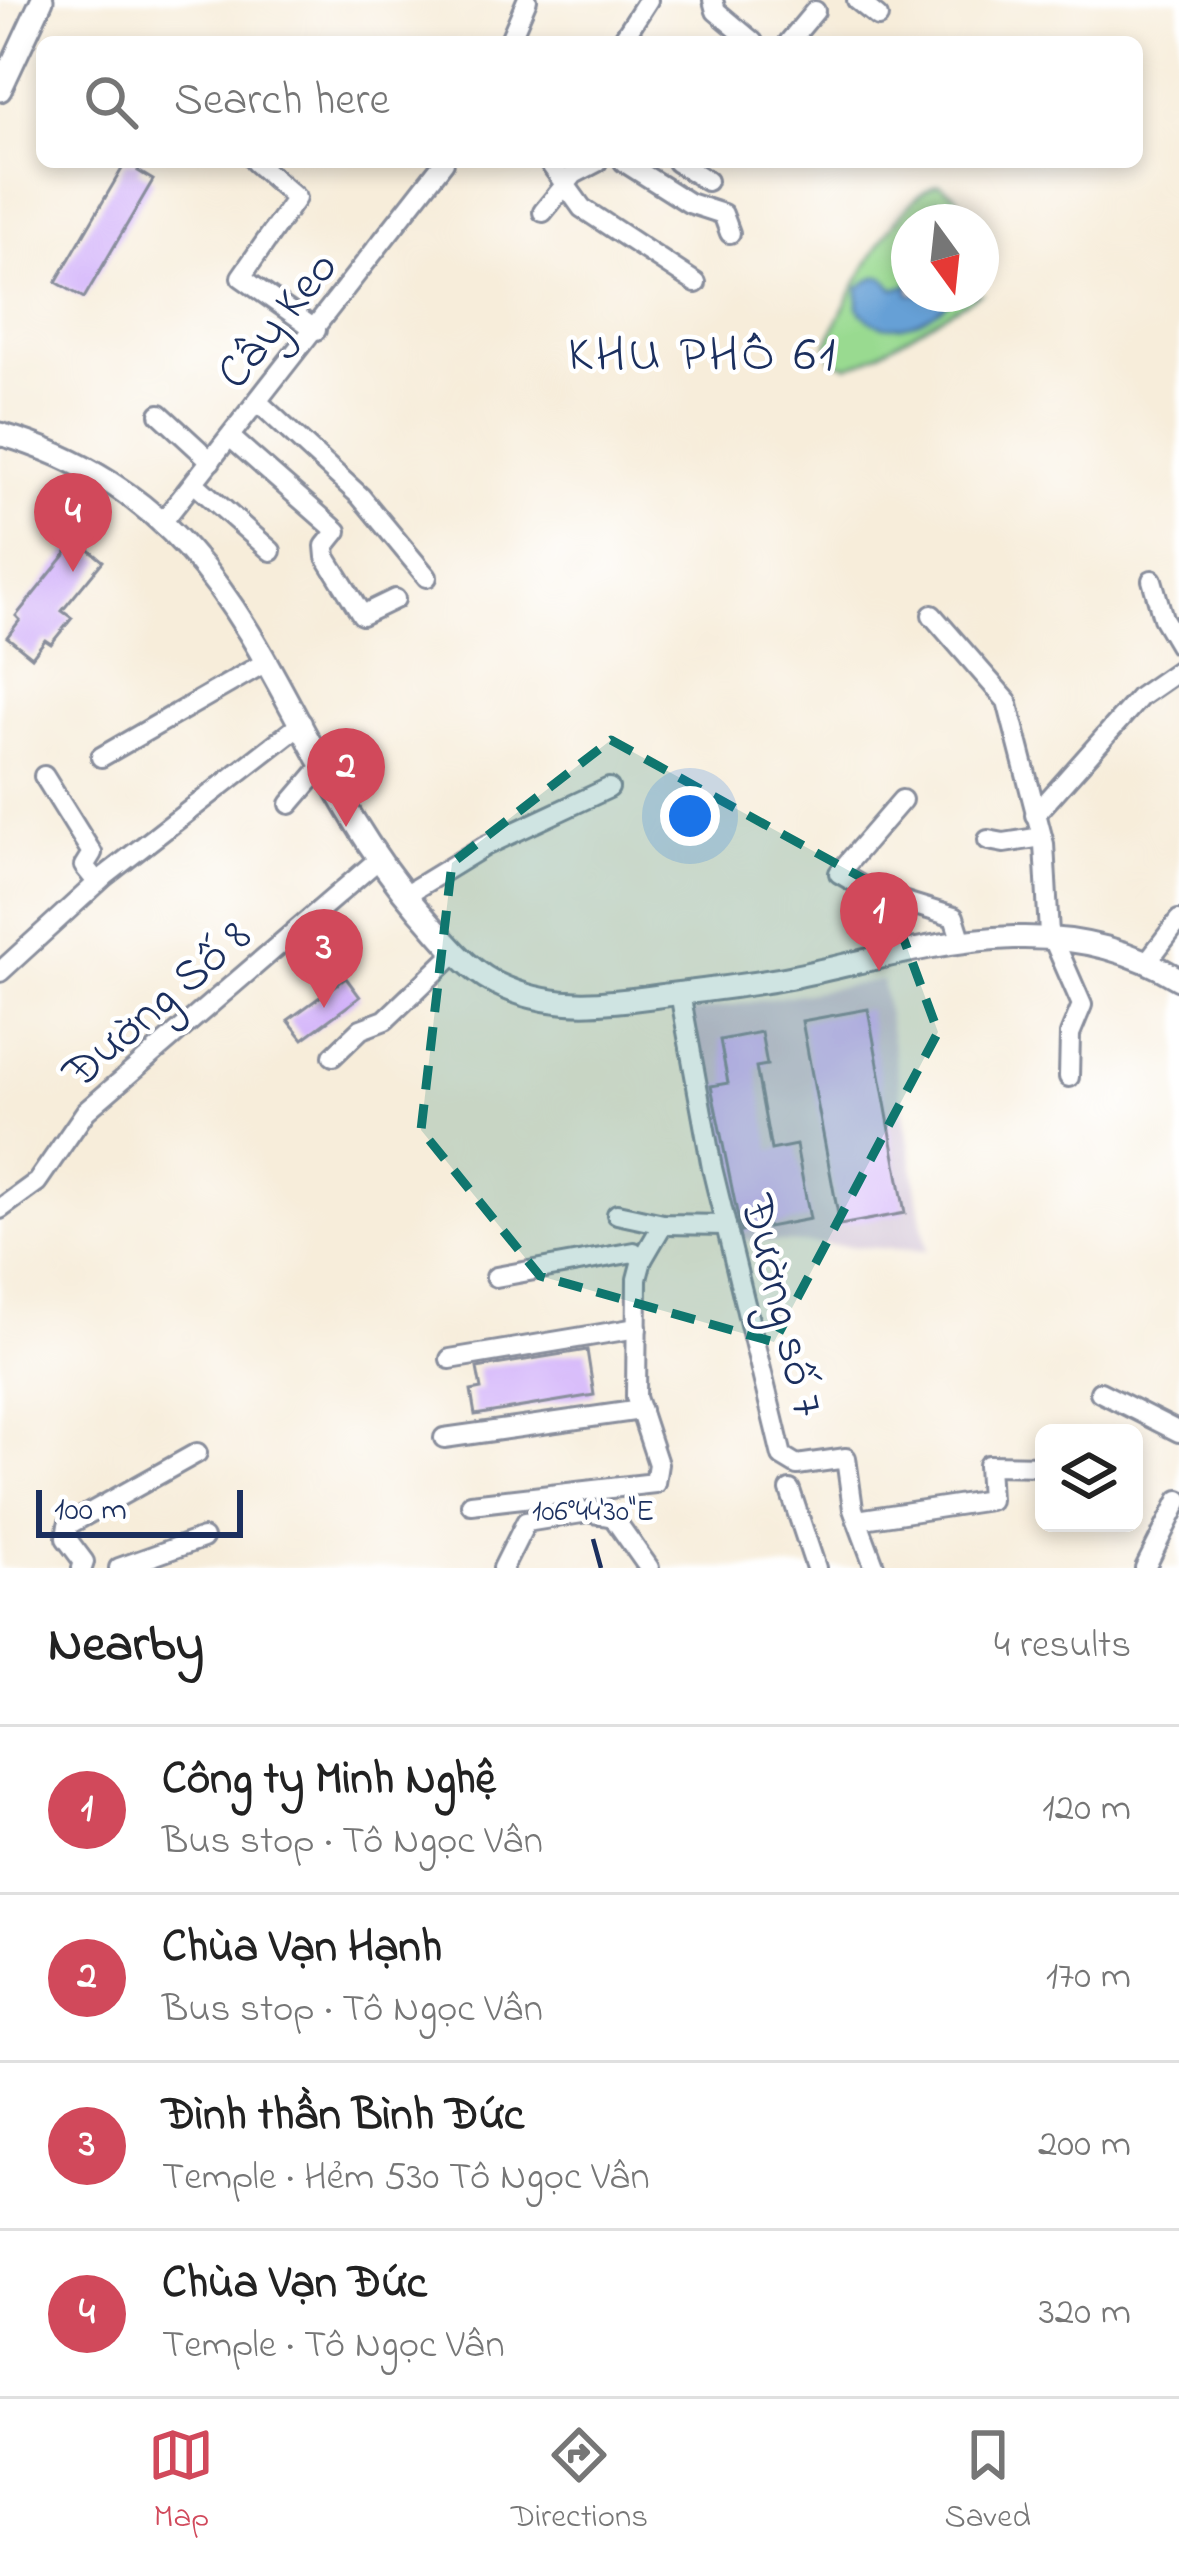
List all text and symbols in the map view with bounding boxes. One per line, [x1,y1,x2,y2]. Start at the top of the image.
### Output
search box [36,36,1143,168]
icon: search [78,69,144,135]
text: Search here [174,69,390,135]
north arrow [891,204,999,312]
street label: Cây Keo [201,237,357,406]
district label: KHU PHỐ 61 [568,319,838,394]
pin: 4 [34,473,112,572]
pin: 2 [307,728,385,827]
your location [660,786,720,846]
pin: 1 [840,872,918,971]
street label: Đường Số 8 [48,904,269,1109]
pin: 3 [285,909,363,1008]
street label: Đường số 7 [718,1187,841,1425]
map controls [1035,1424,1143,1532]
button: layers [1035,1424,1143,1532]
scale bar [36,1484,243,1537]
text: 100 m [54,1487,127,1535]
text: 106°44'30"E [532,1491,654,1535]
text: Nearby [48,1609,204,1684]
text: 4 results [994,1618,1131,1675]
text: Công ty Minh Nghệ [162,1748,499,1814]
text: 1 [81,1781,93,1838]
text: 120 m [1042,1781,1131,1838]
text: Bus stop · Tô Ngọc Vân [162,1814,543,1871]
text: Chùa Vạn Hạnh [162,1916,442,1982]
text: 2 [77,1949,97,2006]
text: 170 m [1046,1949,1131,2006]
text: Bus stop · Tô Ngọc Vân [162,1982,543,2039]
text: Đình thần Bình Đức [162,2084,524,2150]
text: 3 [79,2117,95,2174]
text: 200 m [1038,2117,1131,2174]
text: Temple · Hẻm 530 Tô Ngọc Vân [162,2150,650,2207]
text: Chùa Vạn Đức [162,2252,427,2318]
text: 4 [79,2285,95,2342]
text: 320 m [1039,2285,1131,2342]
text: Temple · Tô Ngọc Vân [162,2318,505,2375]
tab: Map [148,2422,214,2542]
tab: Directions [511,2422,648,2542]
tab: Saved [945,2422,1031,2542]

